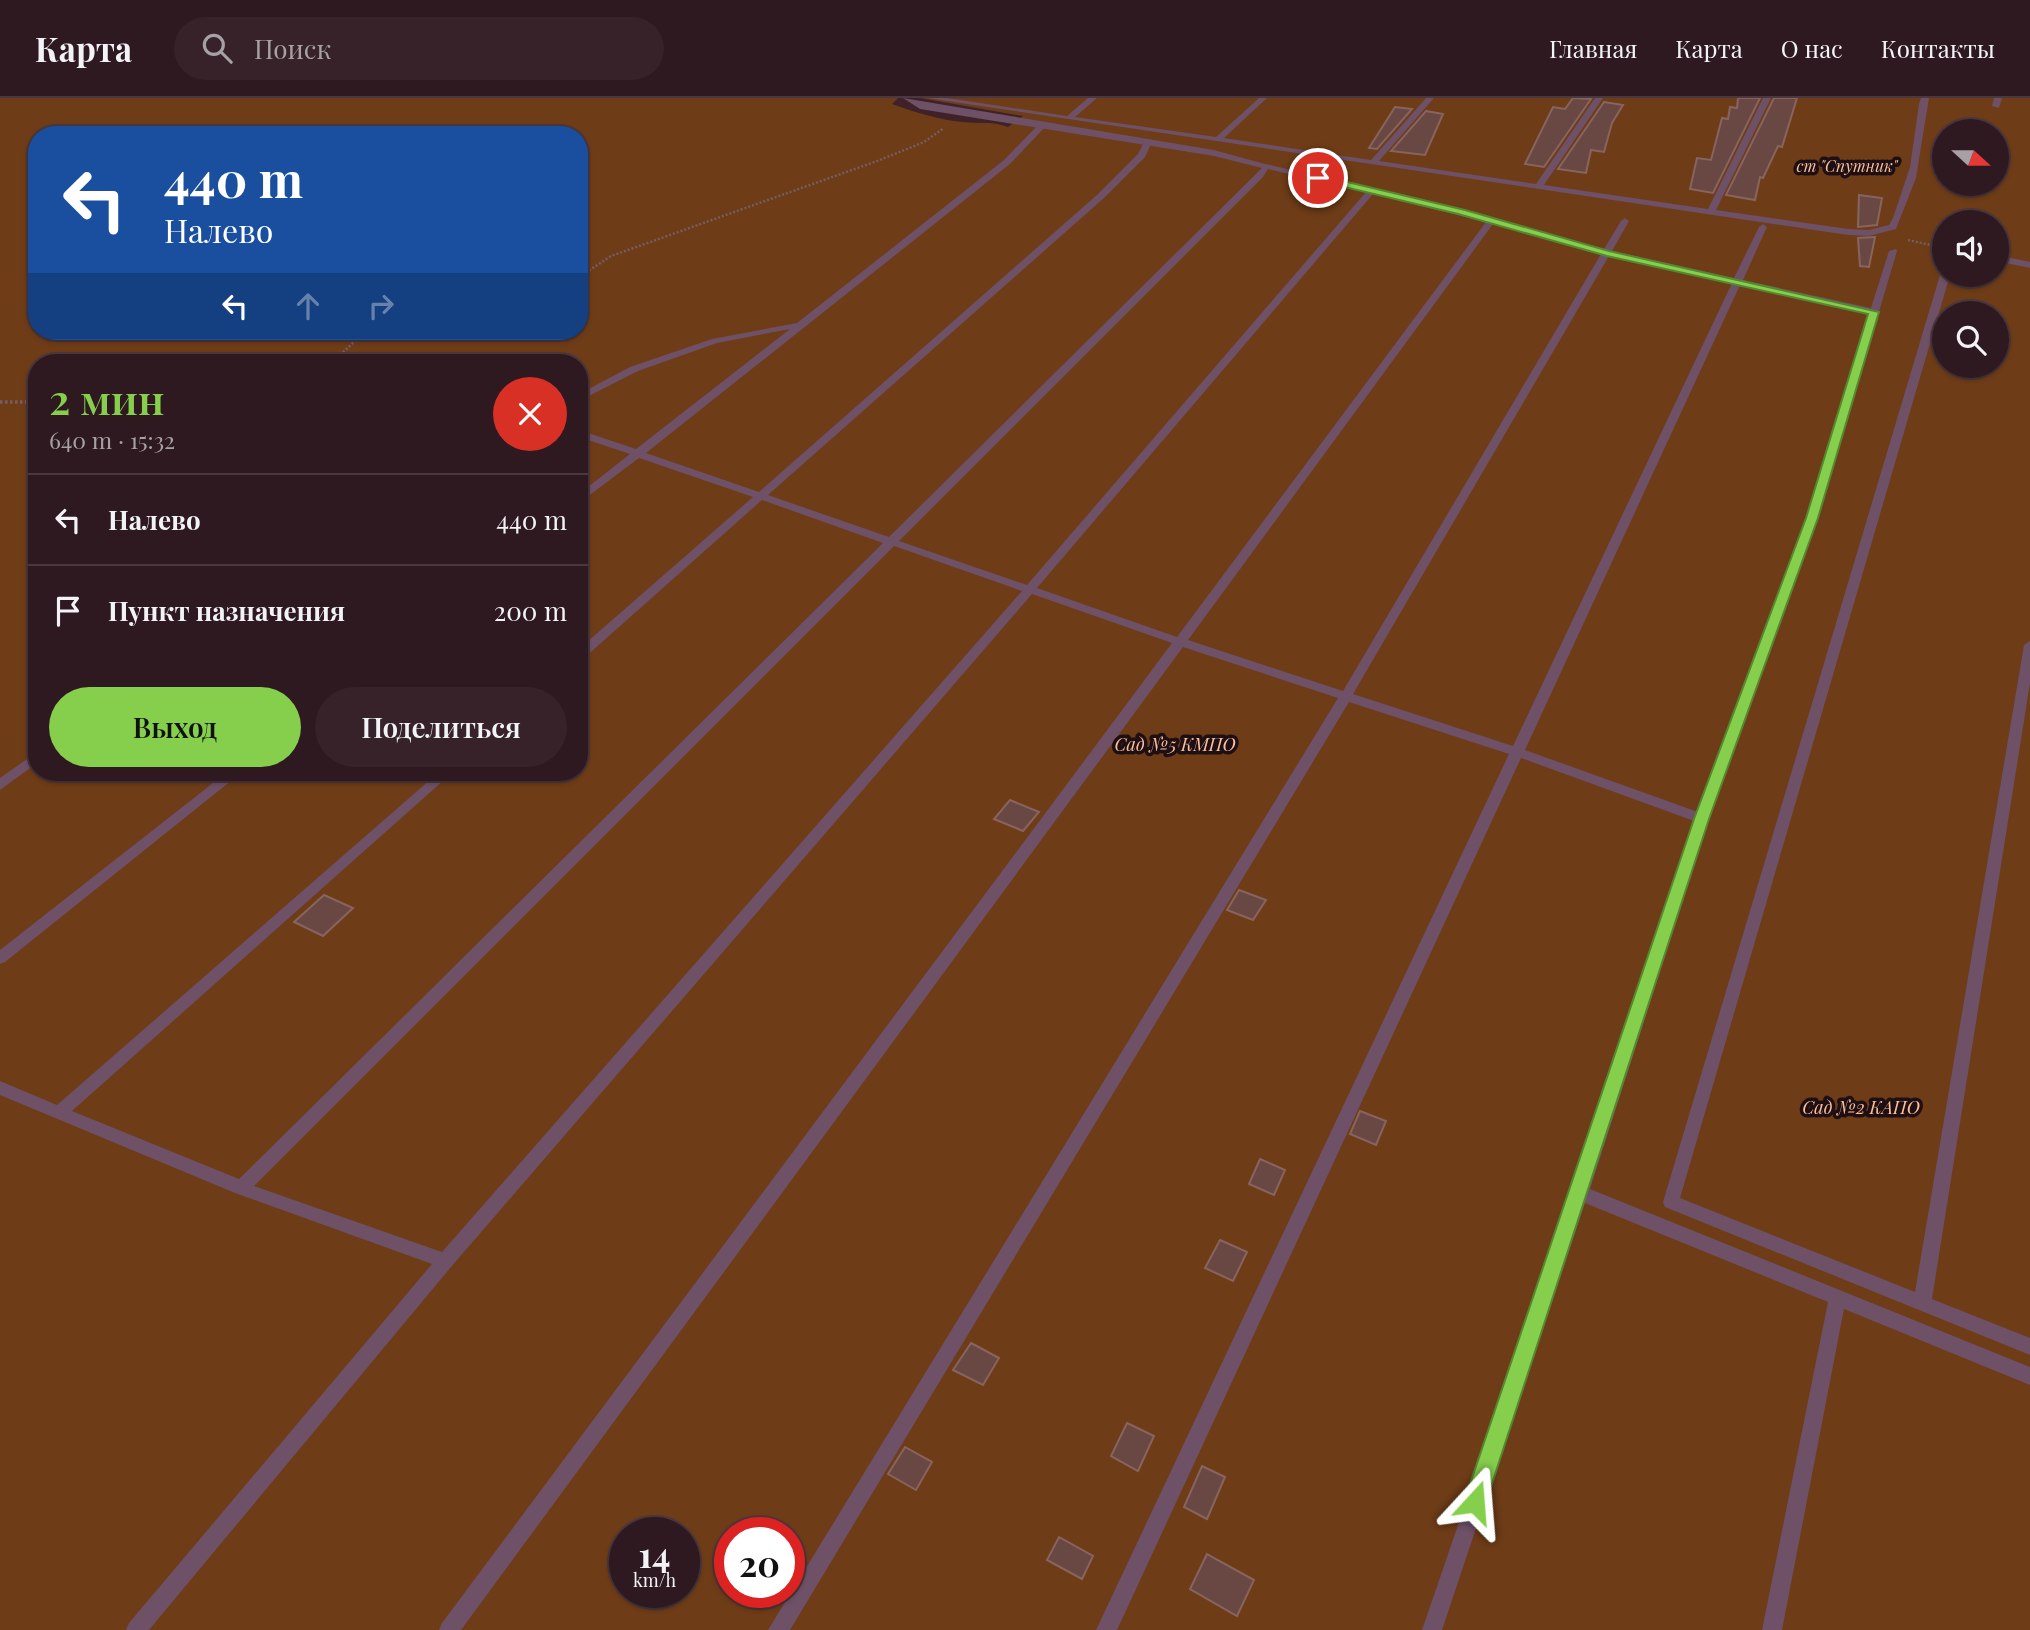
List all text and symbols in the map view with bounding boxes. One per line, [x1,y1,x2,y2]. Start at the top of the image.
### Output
search box [174,17,664,80]
text: Карта [35,26,132,70]
icon: search [198,29,236,67]
text: Поиск [254,31,331,66]
text: Главная [1549,32,1637,64]
text: Карта [1675,32,1743,64]
text: О нас [1781,32,1843,64]
text: Контакты [1881,32,1995,64]
north arrow [1932,119,2009,196]
map controls [1932,119,2009,378]
text: 440 m [164,145,303,210]
pin [1288,148,1348,208]
icon: left [49,154,140,245]
park label: ст "Спутник" [1796,155,1899,176]
icon: arrive [1299,159,1337,197]
text: Налево [164,208,273,251]
button: sound [1932,210,2009,287]
icon: left [216,287,254,325]
icon: ahead [289,287,327,325]
icon: right [362,287,400,325]
button: search [1932,301,2009,378]
text: 2 мин [49,370,164,426]
button: close [493,377,567,451]
text: 640 m · 15:32 [49,424,175,455]
icon: left [49,501,87,539]
text: Налево [108,502,201,537]
text: 440 m [496,502,567,537]
icon: arrive [49,592,87,630]
text: Пункт назначения [108,593,345,628]
text: 200 m [494,593,567,628]
button: Выход [49,687,301,767]
button: Поделиться [315,687,567,767]
park label: Сад №5 КМПО [1114,732,1236,756]
park label: Сад №2 КАПО [1802,1095,1920,1119]
position arrow [1438,1465,1512,1539]
speed limit sign: 20 [714,1517,805,1608]
text: 14 [639,1530,670,1577]
text: km/h [633,1568,676,1592]

